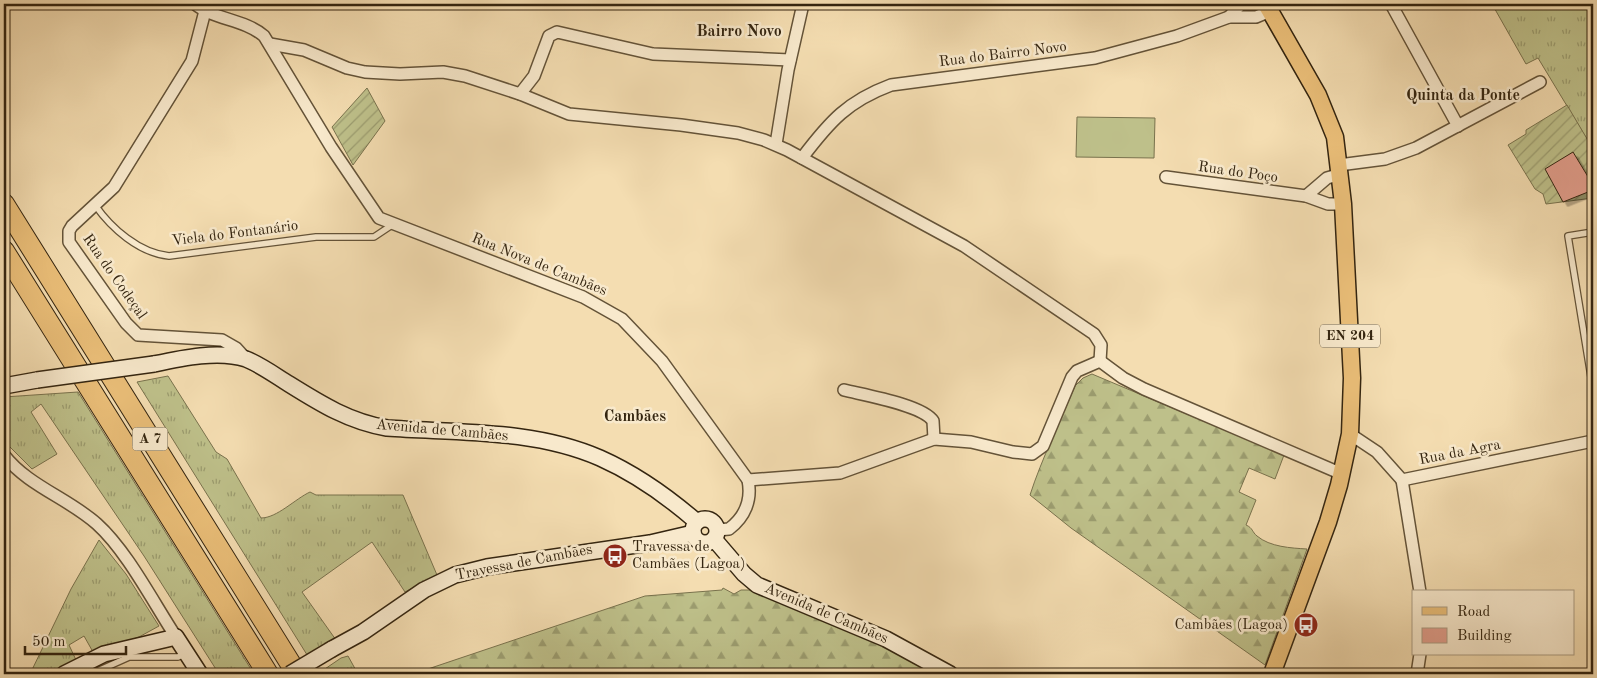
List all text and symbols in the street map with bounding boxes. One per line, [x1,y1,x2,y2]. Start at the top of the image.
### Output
district label: Bairro Novo [696,24,782,40]
street label: Rua do Bairro Novo [938,40,1068,70]
district label: Quinta da Ponte [1406,88,1520,104]
street label: Rua do Poço [1197,160,1279,186]
street label: Viela do Fontanário [171,219,299,249]
street label: Rua Nova de Cambães [469,231,609,299]
street label: Rua do Codeçal [79,232,149,322]
road number: EN 204 [1320,324,1380,348]
district label: Cambães [604,409,666,425]
street label: Avenida de Cambães [375,418,509,444]
road number: A 7 [132,428,168,450]
street label: Rua da Agra [1418,438,1503,468]
place label: Travessa de Cambães (Lagoa) [632,540,746,572]
street label: Travessa de Cambães [454,542,594,584]
bus stop icon: Travessa de Cambães (Lagoa) [602,543,628,569]
street label: Avenida de Cambães [762,581,890,647]
legend [1412,590,1574,656]
text: Road [1457,605,1491,620]
bus stop icon: Cambães (Lagoa) [1293,612,1319,638]
place label: Cambães (Lagoa) [1174,618,1288,633]
scale bar [25,623,126,655]
text: Building [1457,629,1512,644]
text: 50 m [32,635,66,650]

